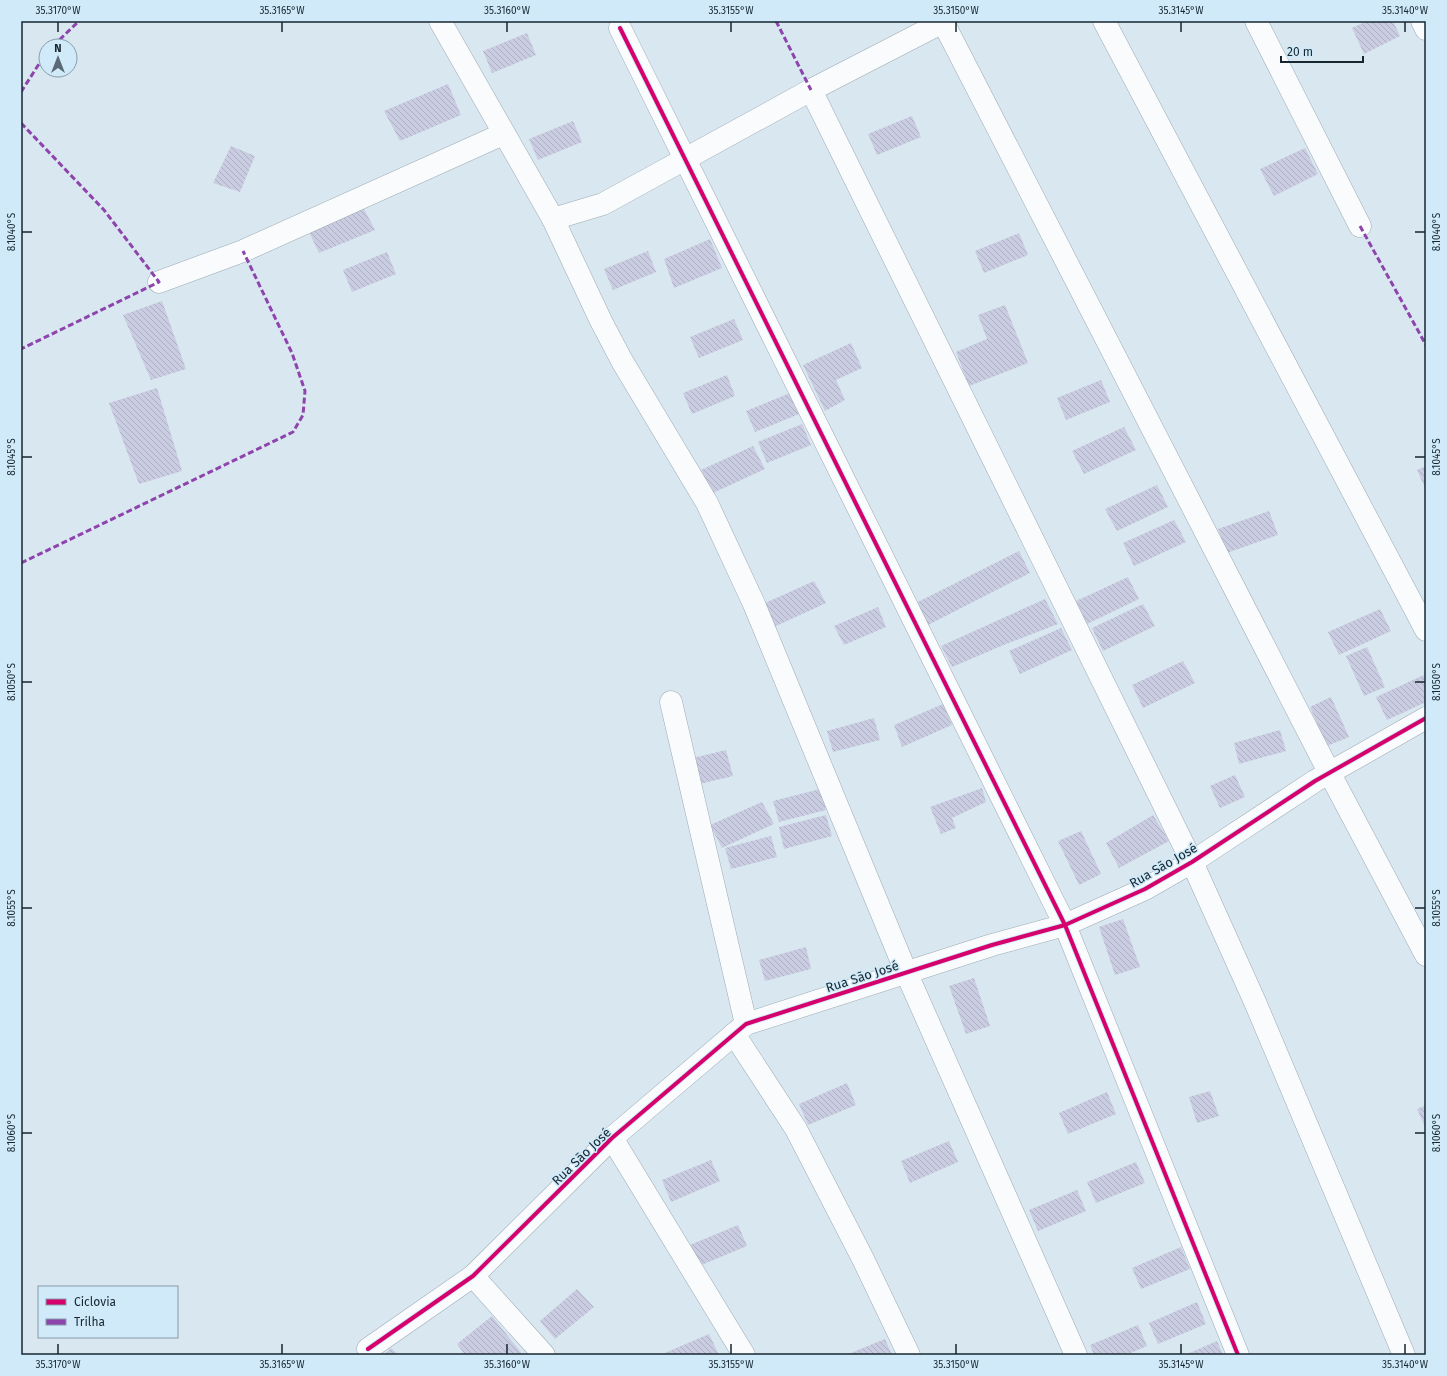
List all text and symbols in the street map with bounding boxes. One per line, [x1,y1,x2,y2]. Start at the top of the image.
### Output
text: 35.3170°W [36,5,81,17]
text: 35.3165°W [259,5,305,17]
text: 35.3160°W [484,5,531,17]
text: 35.3155°W [709,5,754,17]
text: 35.3150°W [933,5,980,17]
text: 35.3145°W [1158,5,1204,17]
text: 35.3140°W [1382,5,1429,17]
north arrow [38,38,78,78]
scale bar [1281,38,1363,64]
text: N [54,42,62,55]
text: 20 m [1287,45,1313,59]
text: 8.1040°S [6,212,18,251]
text: 8.1040°S [1431,212,1443,251]
text: 8.1045°S [6,438,18,476]
text: 8.1045°S [1431,438,1443,476]
text: 8.1050°S [6,662,18,701]
text: 8.1050°S [1431,662,1443,701]
street label: Rua São José [1127,840,1200,891]
text: 8.1055°S [6,889,18,927]
text: 8.1055°S [1431,889,1443,927]
street label: Rua São José [824,958,901,995]
text: 8.1060°S [6,1113,18,1152]
text: 8.1060°S [1431,1113,1443,1152]
street label: Rua São José [549,1125,614,1188]
legend [38,1286,178,1338]
text: Ciclovia [74,1295,116,1309]
text: Trilha [74,1315,105,1329]
text: 35.3170°W [36,1359,81,1371]
text: 35.3165°W [259,1359,305,1371]
text: 35.3160°W [484,1359,531,1371]
text: 35.3155°W [709,1359,754,1371]
text: 35.3150°W [933,1359,980,1371]
text: 35.3145°W [1158,1359,1204,1371]
text: 35.3140°W [1382,1359,1429,1371]

